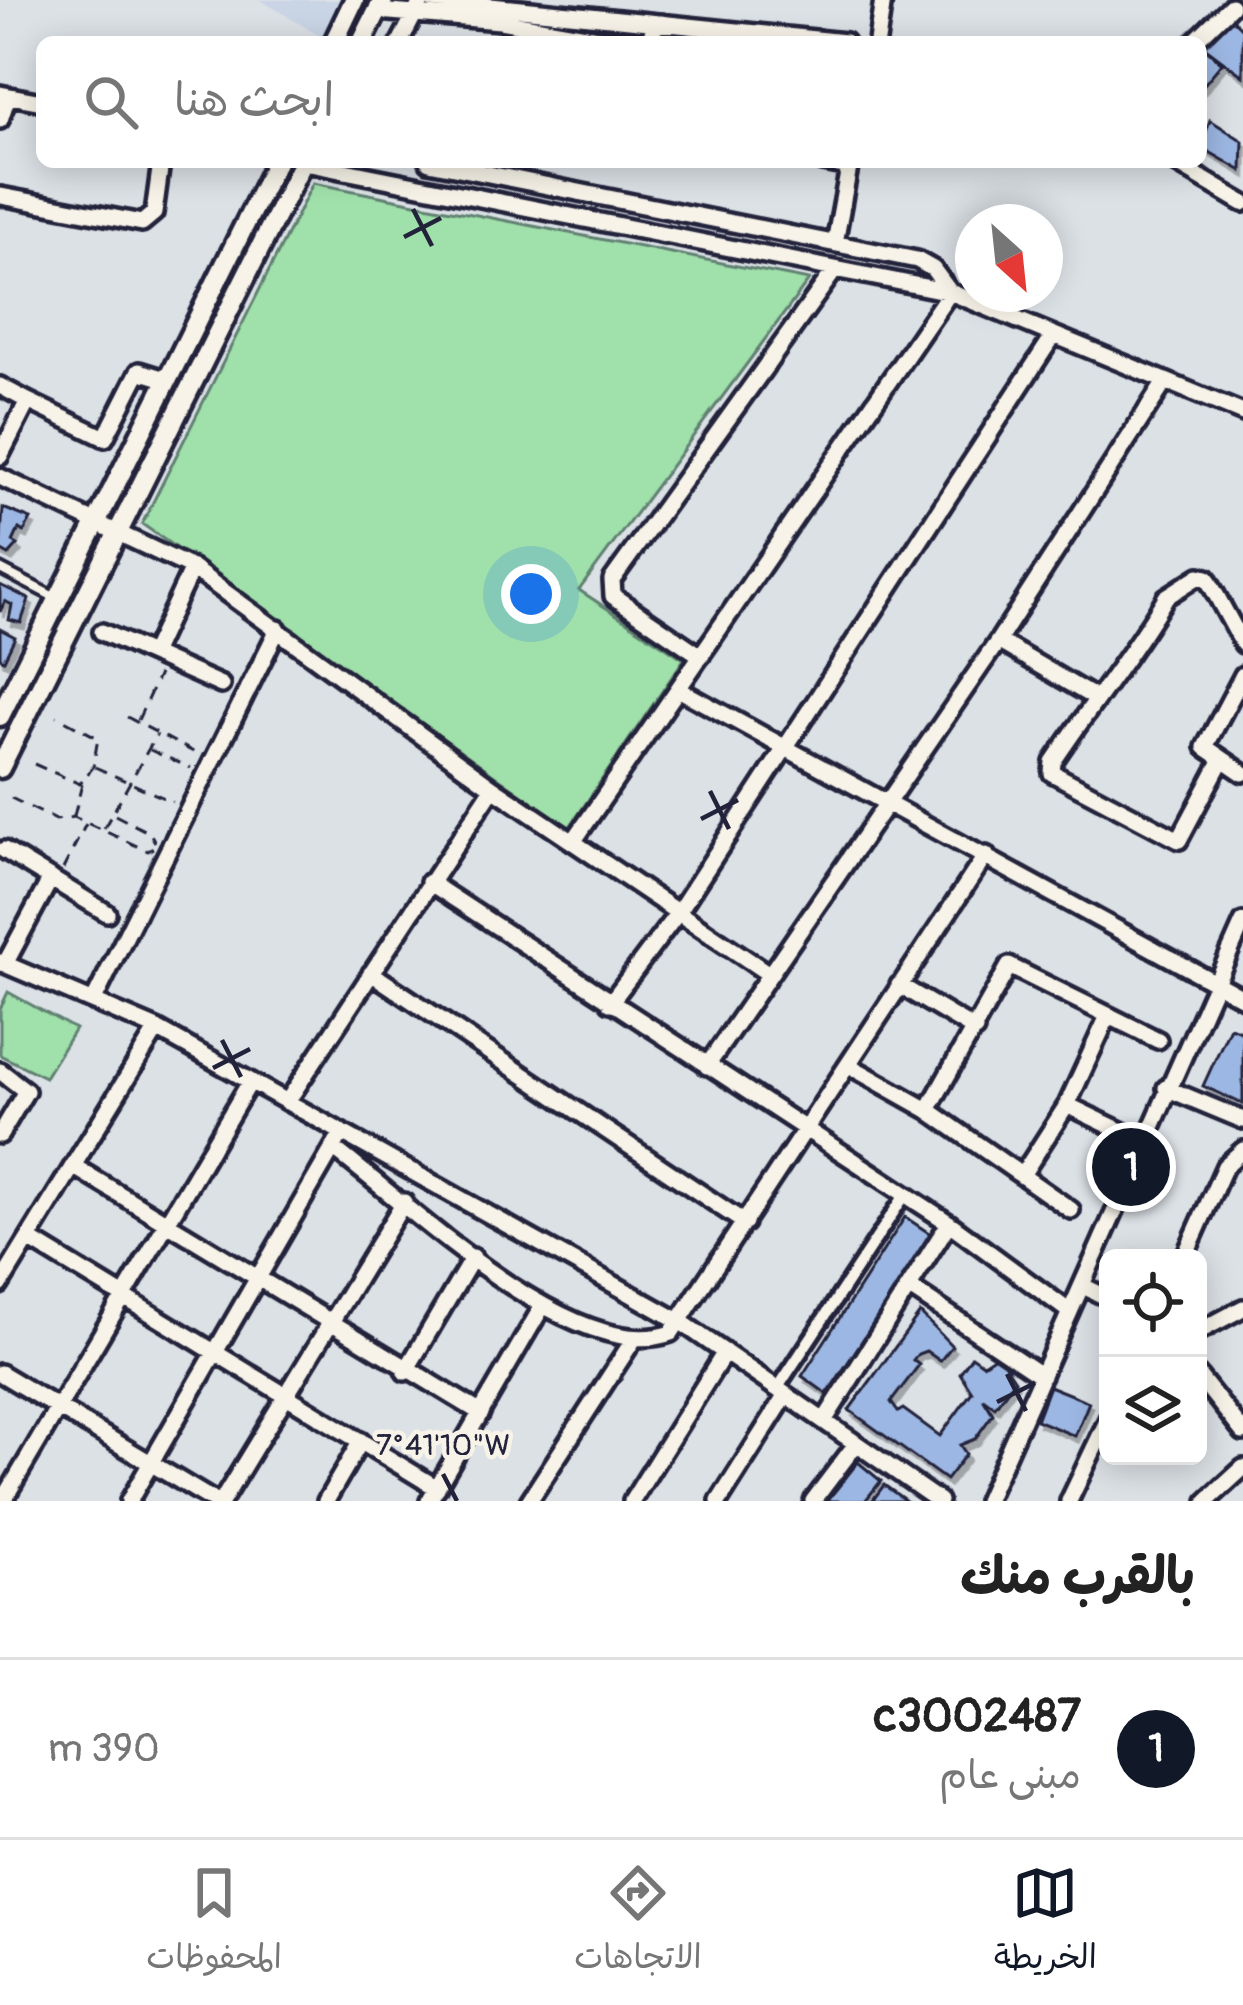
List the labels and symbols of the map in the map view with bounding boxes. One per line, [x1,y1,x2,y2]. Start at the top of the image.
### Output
north arrow [955,204,1063,312]
your location [501,564,561,624]
pin: 1 [1092,1122,1170,1212]
text: 7°41'10"W [376,1427,510,1464]

